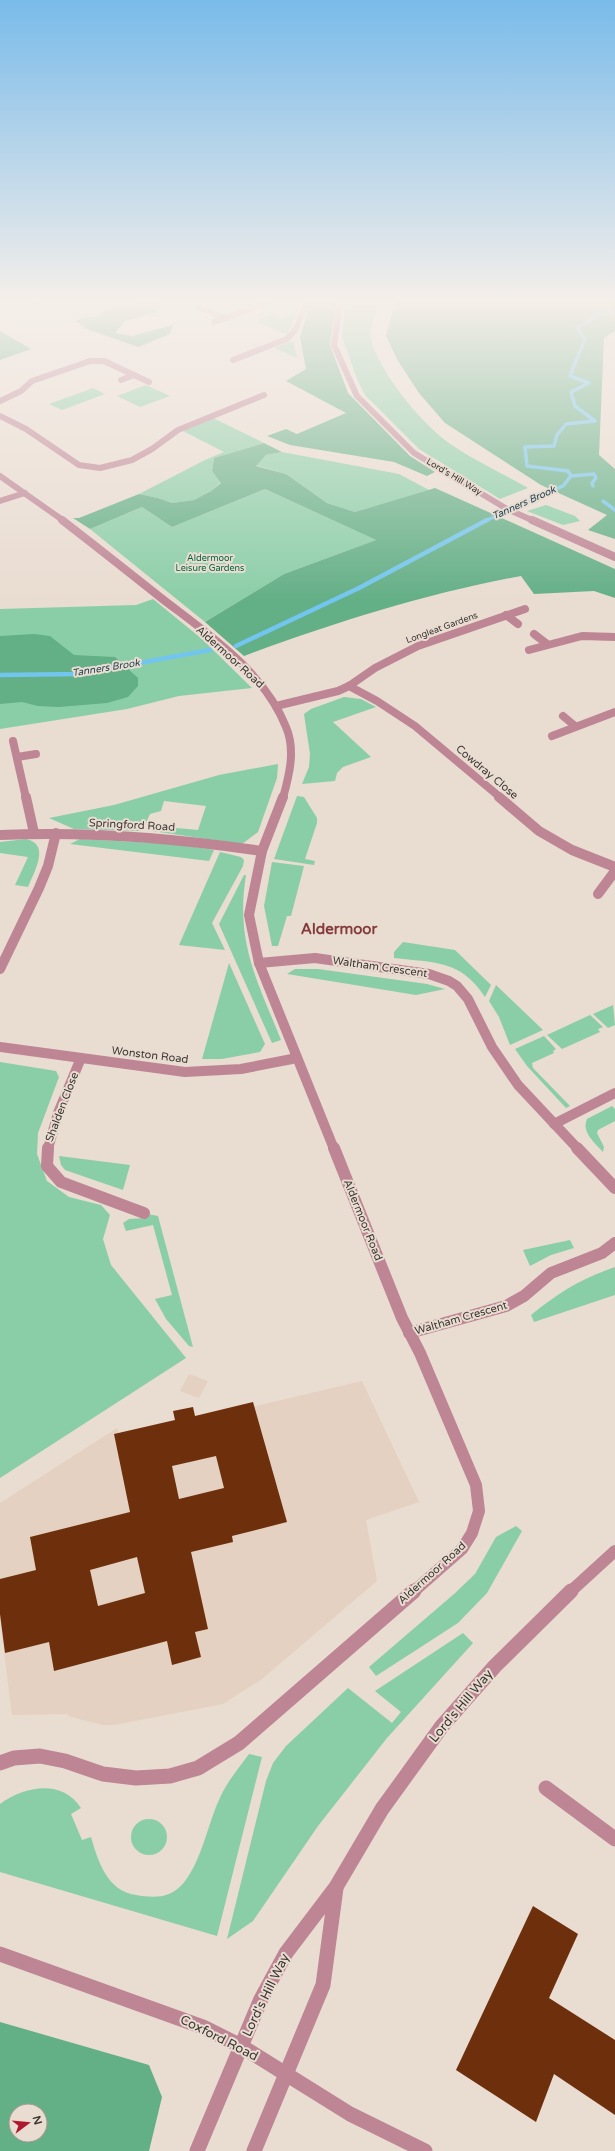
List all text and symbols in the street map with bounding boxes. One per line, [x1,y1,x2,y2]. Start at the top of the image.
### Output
street label: Lord's Hill Way [424,456,484,498]
water label: Tanners Brook [490,483,559,522]
park label: Aldermoor Leisure Gardens [176,553,244,574]
street label: Longleat Gardens [405,610,479,646]
street label: Aldermoor Road [194,623,267,691]
water label: Tanners Brook [71,657,142,679]
street label: Cowdray Close [453,742,521,802]
street label: Springford Road [89,816,175,834]
district label: Aldermoor [301,920,377,938]
street label: Waltham Crescent [332,954,428,980]
street label: Wonston Road [111,1044,189,1066]
street label: Shalden Close [43,1070,81,1144]
street label: Aldermoor Road [341,1177,385,1263]
street label: Waltham Crescent [413,1299,509,1337]
street label: Aldermoor Road [396,1539,469,1607]
street label: Lord's Hill Way [426,1666,496,1746]
street label: Lord's Hill Way [239,1951,293,2039]
street label: Coxford Road [177,2011,261,2065]
north arrow [8,2103,48,2143]
text: N [30,2114,45,2126]

